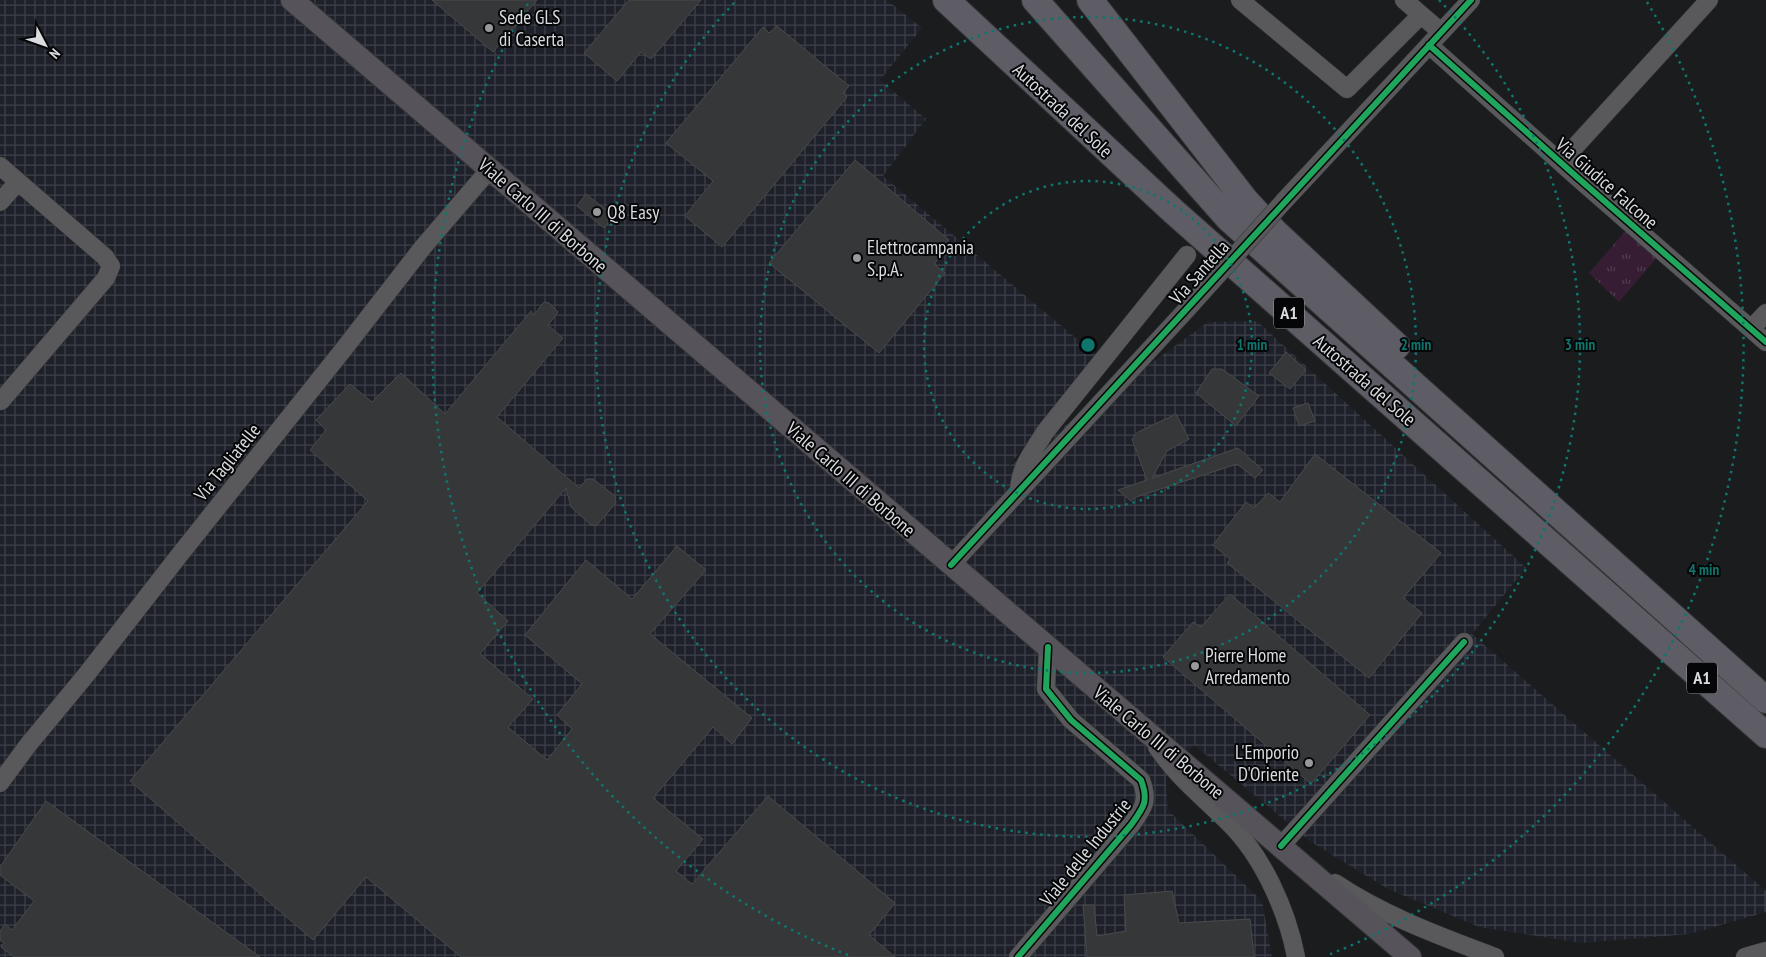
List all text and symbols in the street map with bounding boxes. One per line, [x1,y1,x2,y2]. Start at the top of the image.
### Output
place label: Sede GLS di Caserta [499,5,564,51]
north arrow [20,20,70,70]
marker: Sede GLS di Caserta [483,22,495,34]
text: N [46,45,64,62]
street label: Autostrada del Sole [1008,58,1118,163]
street label: Via Giudice Falcone [1550,131,1663,234]
street label: Viale Carlo III di Borbone [473,152,613,278]
place label: Q8 Easy [607,200,660,224]
marker: Q8 Easy [591,206,603,218]
place label: Elettrocampania S.p.A. [867,235,974,281]
street label: Via Santella [1163,235,1234,310]
marker: Elettrocampania S.p.A. [851,252,863,264]
road number: A1 [1274,298,1304,328]
street label: Autostrada del Sole [1309,329,1421,431]
text: 1 min [1237,335,1267,354]
text: 2 min [1401,335,1431,354]
text: 3 min [1565,335,1595,354]
centre of rings [1079,336,1097,354]
street label: Viale Carlo III di Borbone [781,416,921,542]
street label: Via Tagliatelle [188,418,266,506]
text: 4 min [1689,560,1719,579]
place label: Pierre Home Arredamento [1205,643,1290,689]
marker: Pierre Home Arredamento [1189,660,1201,672]
road number: A1 [1687,662,1717,694]
street label: Viale Carlo III di Borbone [1088,680,1229,804]
place label: L'Emporio D'Oriente [1235,740,1299,786]
marker: L'Emporio D'Oriente [1303,757,1315,769]
street label: Viale delle Industrie [1034,793,1136,912]

